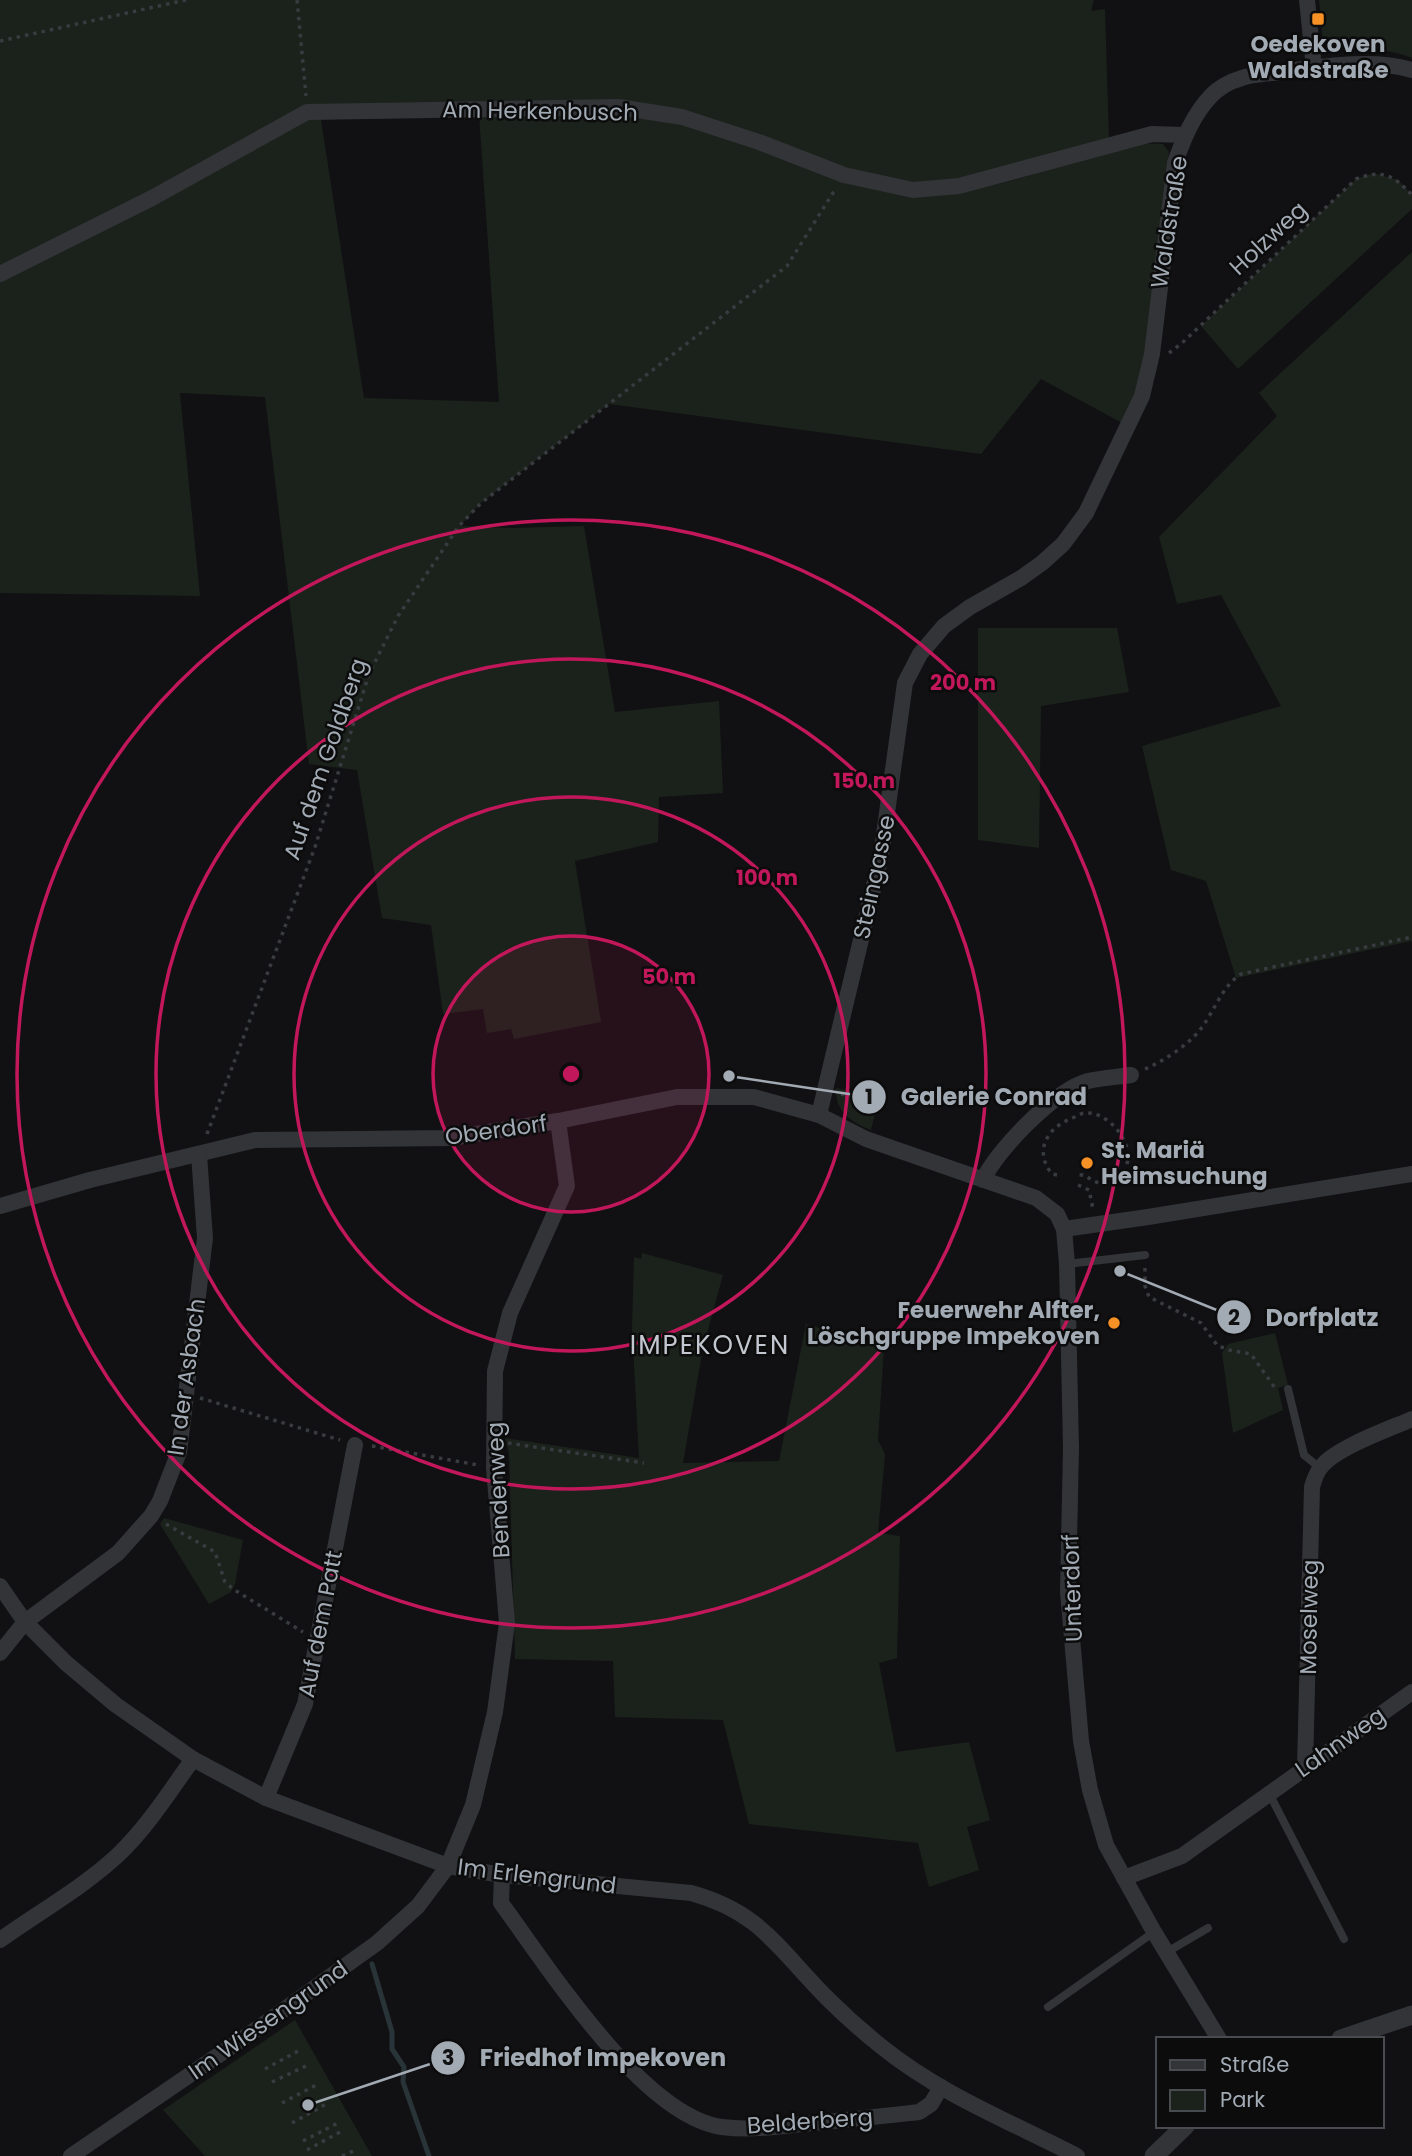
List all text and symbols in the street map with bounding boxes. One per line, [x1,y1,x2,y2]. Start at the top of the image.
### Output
marker: Oedekoven Waldstraße [1310,11,1326,27]
place label: Oedekoven Waldstraße [1247,28,1389,86]
street label: Am Herkenbusch [442,93,638,129]
street label: Waldstraße [1143,153,1195,291]
street label: Holzweg [1222,194,1314,282]
street label: Auf dem Goldberg [275,654,375,864]
text: 200 m [930,668,996,697]
text: 150 m [833,766,895,795]
street label: Steingasse [845,812,903,942]
text: 100 m [736,863,798,892]
text: 50 m [642,962,696,991]
centre of rings [559,1062,583,1086]
callout: Galerie Conrad [852,1074,1101,1119]
text: Galerie Conrad [901,1080,1087,1113]
text: 1 [865,1082,873,1111]
street label: Oberdorf [443,1107,549,1153]
place label: St. Mariä Heimsuchung [1101,1134,1268,1192]
marker: St. Mariä Heimsuchung [1079,1155,1095,1171]
place label: Feuerwehr Alfter, Löschgruppe Impekoven [807,1294,1100,1352]
callout: Dorfplatz [1217,1295,1393,1340]
street label: In der Asbach [159,1296,213,1458]
text: Dorfplatz [1266,1301,1379,1334]
text: 2 [1228,1303,1240,1332]
marker: Feuerwehr Alfter, Löschgruppe Impekoven [1106,1315,1122,1331]
district label: IMPEKOVEN [630,1327,790,1363]
street label: Bendenweg [478,1421,518,1559]
street label: Unterdorf [1054,1534,1090,1642]
street label: Auf dem Patt [290,1548,350,1700]
street label: Moselweg [1292,1559,1326,1675]
street label: Lahnweg [1288,1699,1392,1785]
street label: Im Erlengrund [456,1850,618,1902]
street label: Im Wiesengrund [182,1953,354,2087]
callout: Friedhof Impekoven [431,2036,740,2081]
legend [1156,2037,1384,2128]
text: Friedhof Impekoven [480,2041,726,2074]
text: 3 [442,2043,454,2072]
text: Straße [1220,2050,1289,2079]
text: Park [1220,2085,1265,2114]
street label: Belderberg [746,2101,874,2141]

